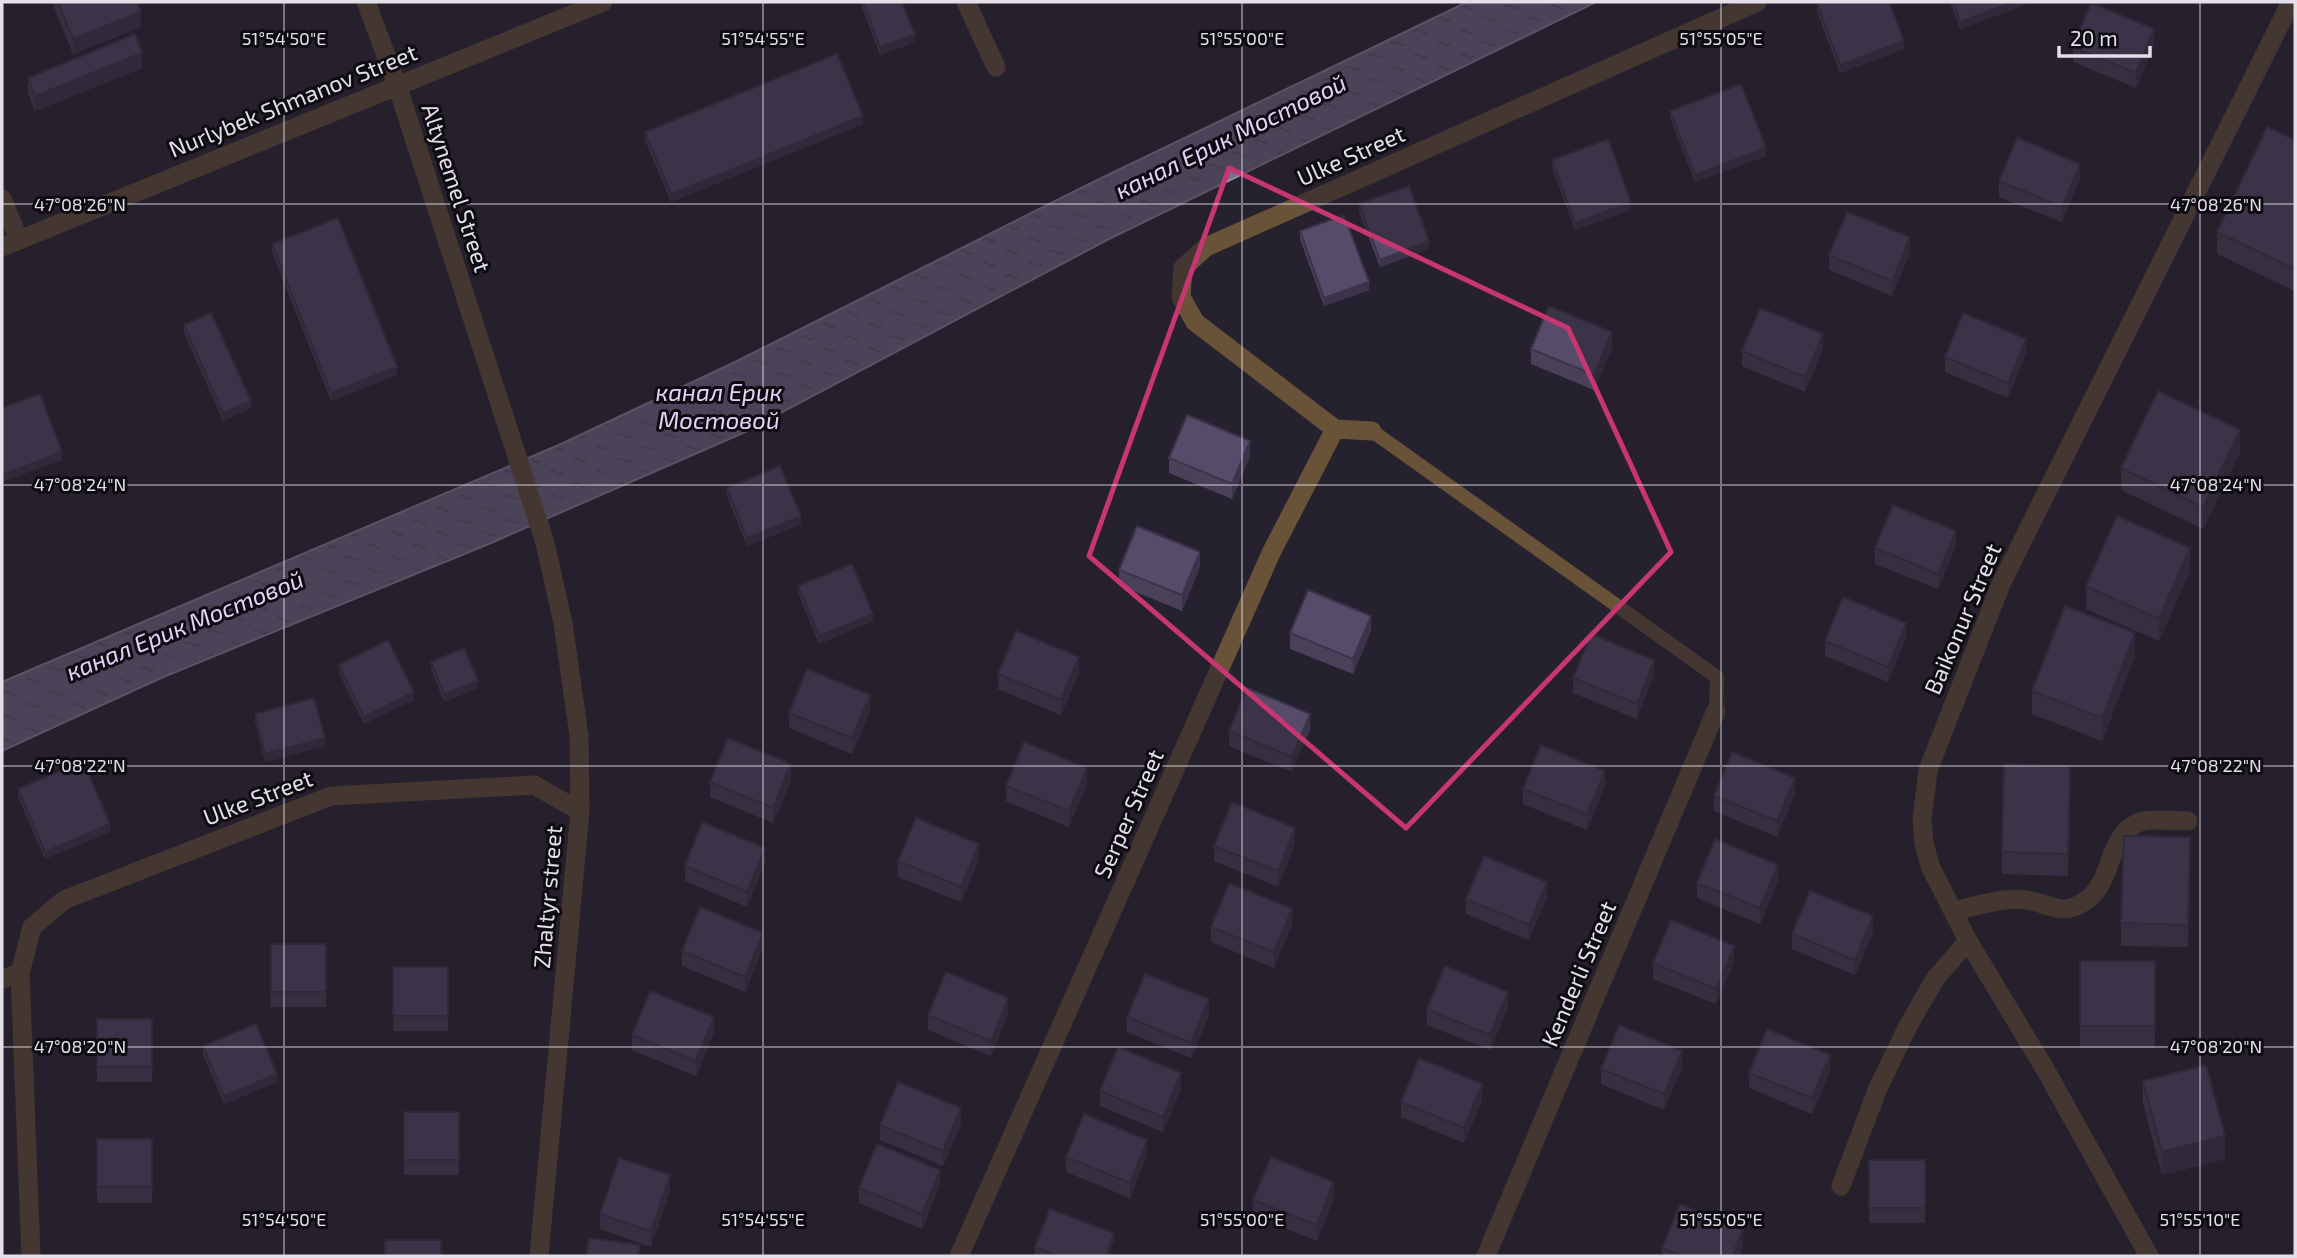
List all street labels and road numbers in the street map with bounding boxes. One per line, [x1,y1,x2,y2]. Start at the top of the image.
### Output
street label: Nurlybek Shmanov Street [164,37,421,163]
street label: Altynemel Street [417,100,497,276]
street label: Ulke Street [1292,119,1409,191]
street label: Baikonur Street [1918,539,2007,698]
street label: Serper Street [1087,745,1169,882]
street label: Ulke Street [199,763,317,831]
street label: Zhaltyr street [527,824,567,970]
street label: Kenderli Street [1535,896,1621,1051]

